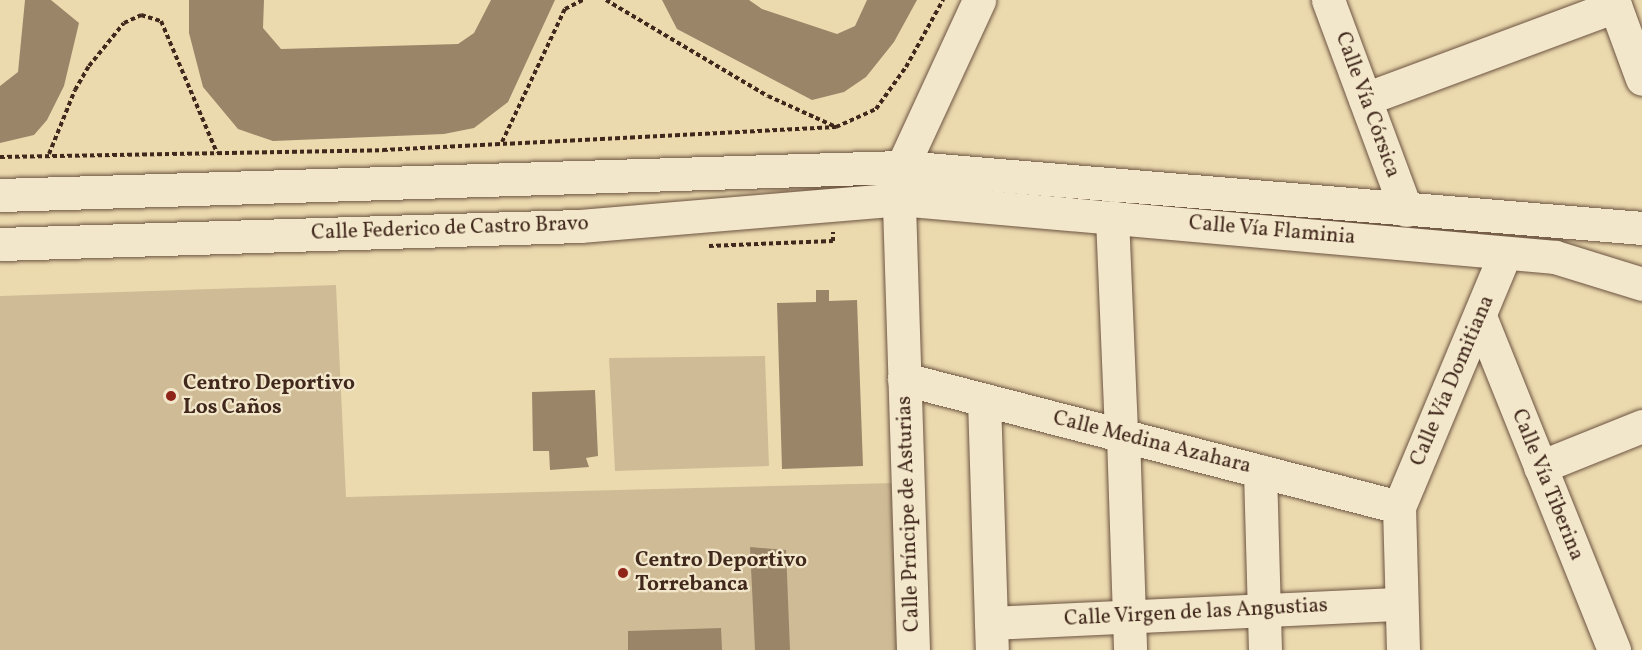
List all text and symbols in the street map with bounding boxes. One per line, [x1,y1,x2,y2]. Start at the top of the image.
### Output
street label: Calle Vía Córsica [1329,28,1405,182]
street label: Calle Vía Flaminia [1187,211,1357,251]
street label: Calle Federico de Castro Bravo [311,212,589,246]
street label: Calle Vía Domitiana [1406,292,1500,470]
place label: Centro Deportivo Los Caños [183,371,355,421]
marker: Centro Deportivo Los Caños [164,389,178,403]
street label: Calle Príncipe de Asturias [892,396,926,632]
street label: Calle Vía Tiberina [1505,405,1589,565]
street label: Calle Medina Azahara [1050,406,1254,480]
place label: Centro Deportivo Torrebanca [635,548,807,598]
marker: Centro Deportivo Torrebanca [616,566,630,580]
street label: Calle Virgen de las Angustias [1063,593,1329,633]

